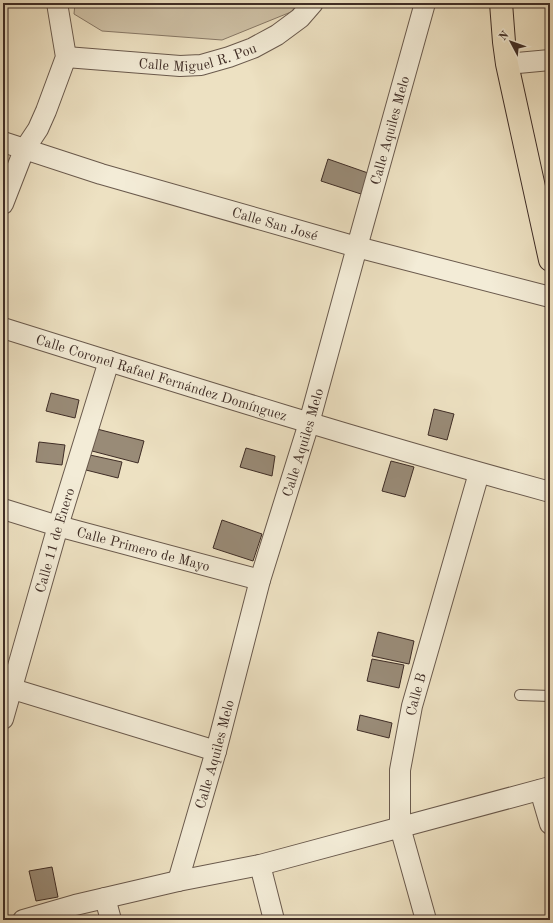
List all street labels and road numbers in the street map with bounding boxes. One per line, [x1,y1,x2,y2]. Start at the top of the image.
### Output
street label: Calle Miguel R. Pou [138,41,259,74]
street label: Calle Aquiles Melo [369,75,412,187]
street label: Calle San José [230,206,319,243]
street label: Calle Coronel Rafael Fernández Domínguez [34,333,289,424]
street label: Calle Aquiles Melo [280,387,326,499]
street label: Calle 11 de Enero [33,486,77,594]
street label: Calle Primero de Mayo [75,525,211,574]
street label: Calle B [404,671,429,717]
street label: Calle Aquiles Melo [194,698,237,810]

